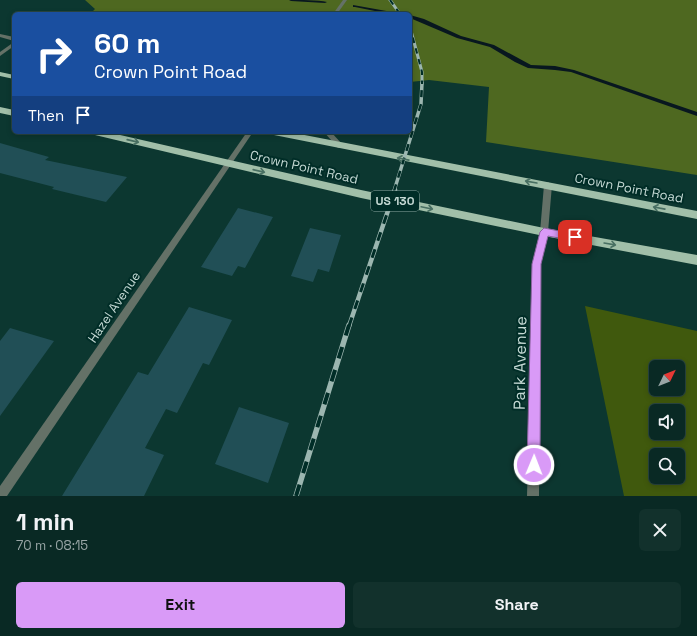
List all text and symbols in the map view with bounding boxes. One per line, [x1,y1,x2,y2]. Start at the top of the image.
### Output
text: 60 m [94,25,160,61]
icon: right [28,28,80,80]
text: Crown Point Road [94,60,247,83]
icon: arrive [72,104,94,126]
text: Then [28,106,64,125]
one-way arrow [126,138,139,145]
street label: Crown Point Road [248,146,360,188]
one-way arrow [397,154,410,162]
one-way arrow [252,167,265,175]
street label: Crown Point Road [573,169,685,207]
one-way arrow [525,178,538,186]
road number: US 130 [371,191,419,211]
one-way arrow [653,203,666,211]
one-way arrow [420,204,433,212]
pin [558,220,592,254]
icon: arrive [564,226,586,248]
one-way arrow [603,240,616,248]
street label: Hazel Avenue [84,268,144,346]
street label: Park Avenue [509,316,531,410]
north arrow [649,360,685,396]
map controls [649,360,685,484]
button: sound [649,404,685,440]
position arrow [513,444,555,486]
button: search [649,448,685,484]
text: 1 min [16,506,75,537]
button: close [639,509,681,551]
text: 70 m · 08:15 [16,537,88,554]
button: Exit [16,582,345,628]
button: Share [353,582,681,628]

